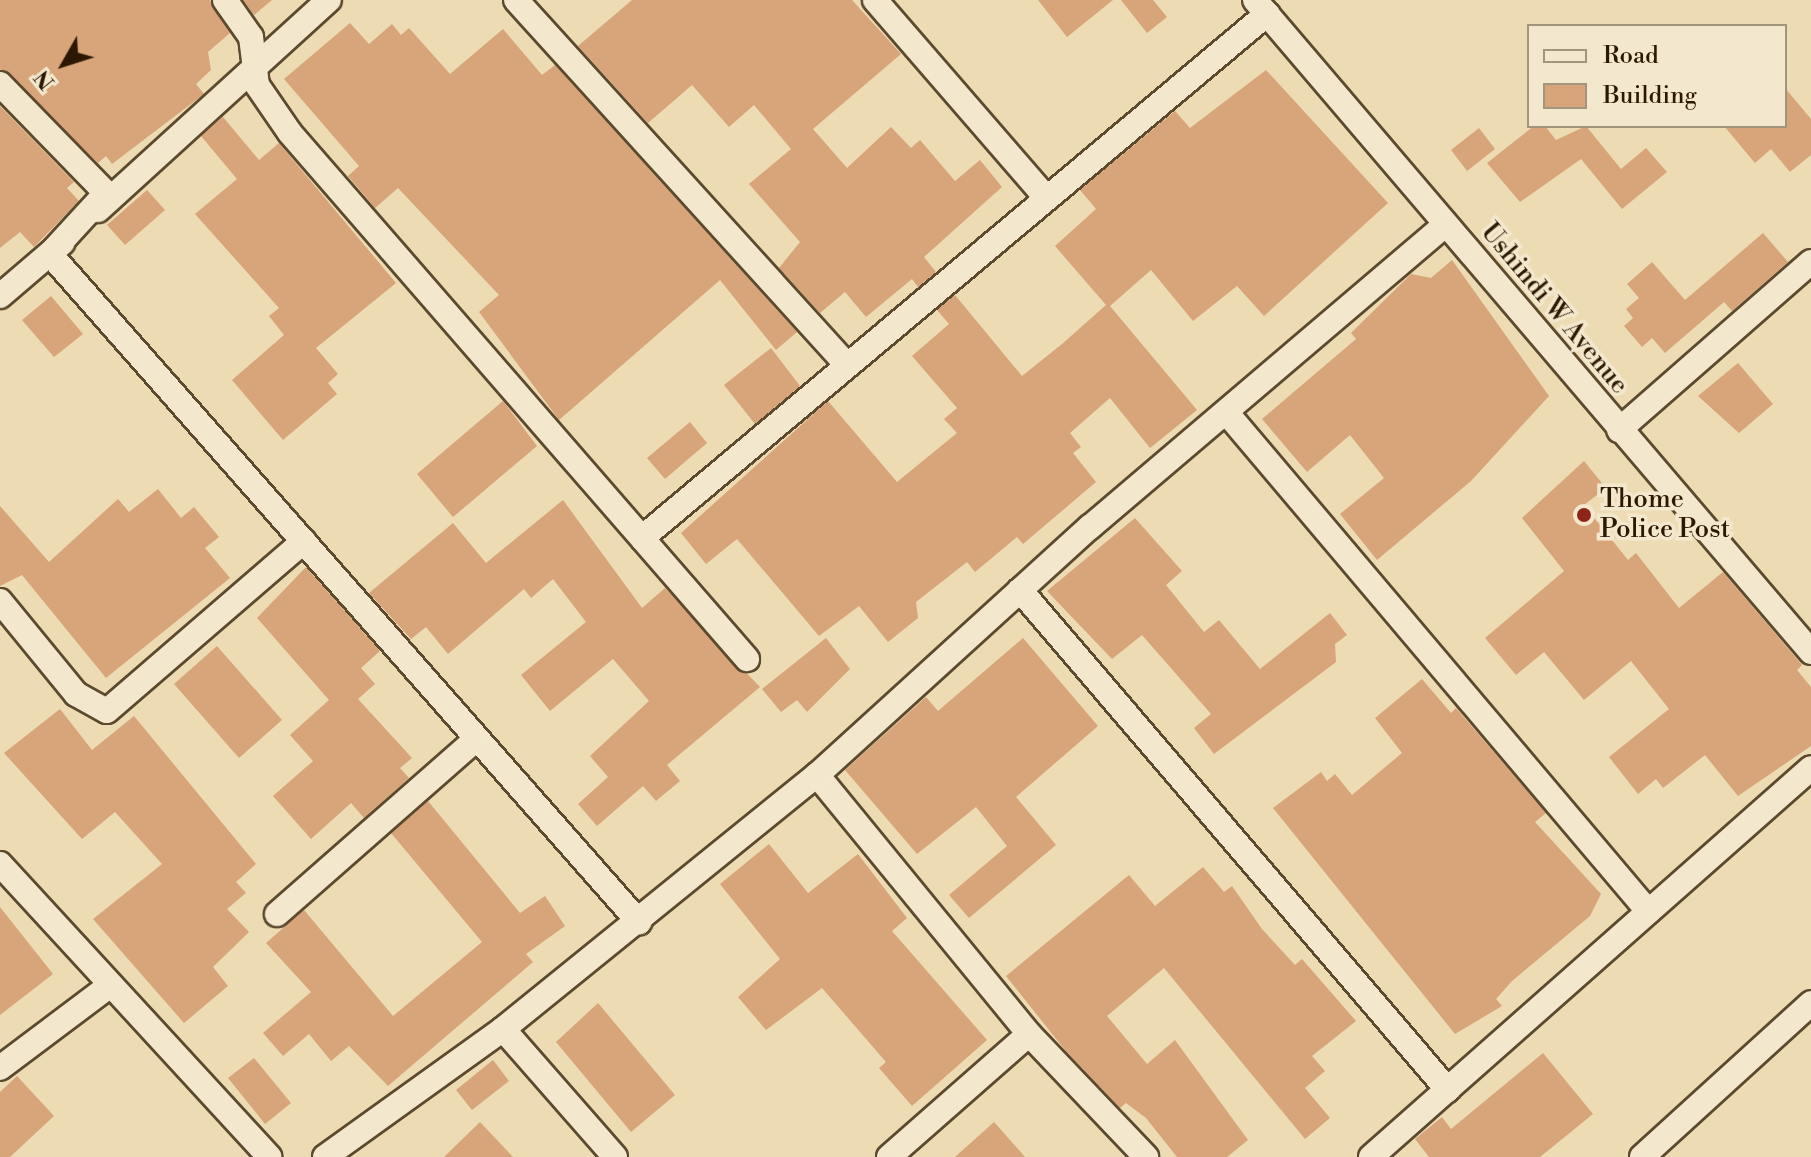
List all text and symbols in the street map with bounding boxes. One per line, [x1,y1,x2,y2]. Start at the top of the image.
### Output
north arrow [24,24,104,104]
legend [1527,24,1787,128]
text: Road [1603,41,1659,71]
text: N [29,64,61,95]
text: Building [1603,81,1697,111]
street label: Ushindi W Avenue [1474,217,1634,401]
place label: Thome Police Post [1600,484,1730,546]
marker: Thome Police Post [1575,506,1593,524]

